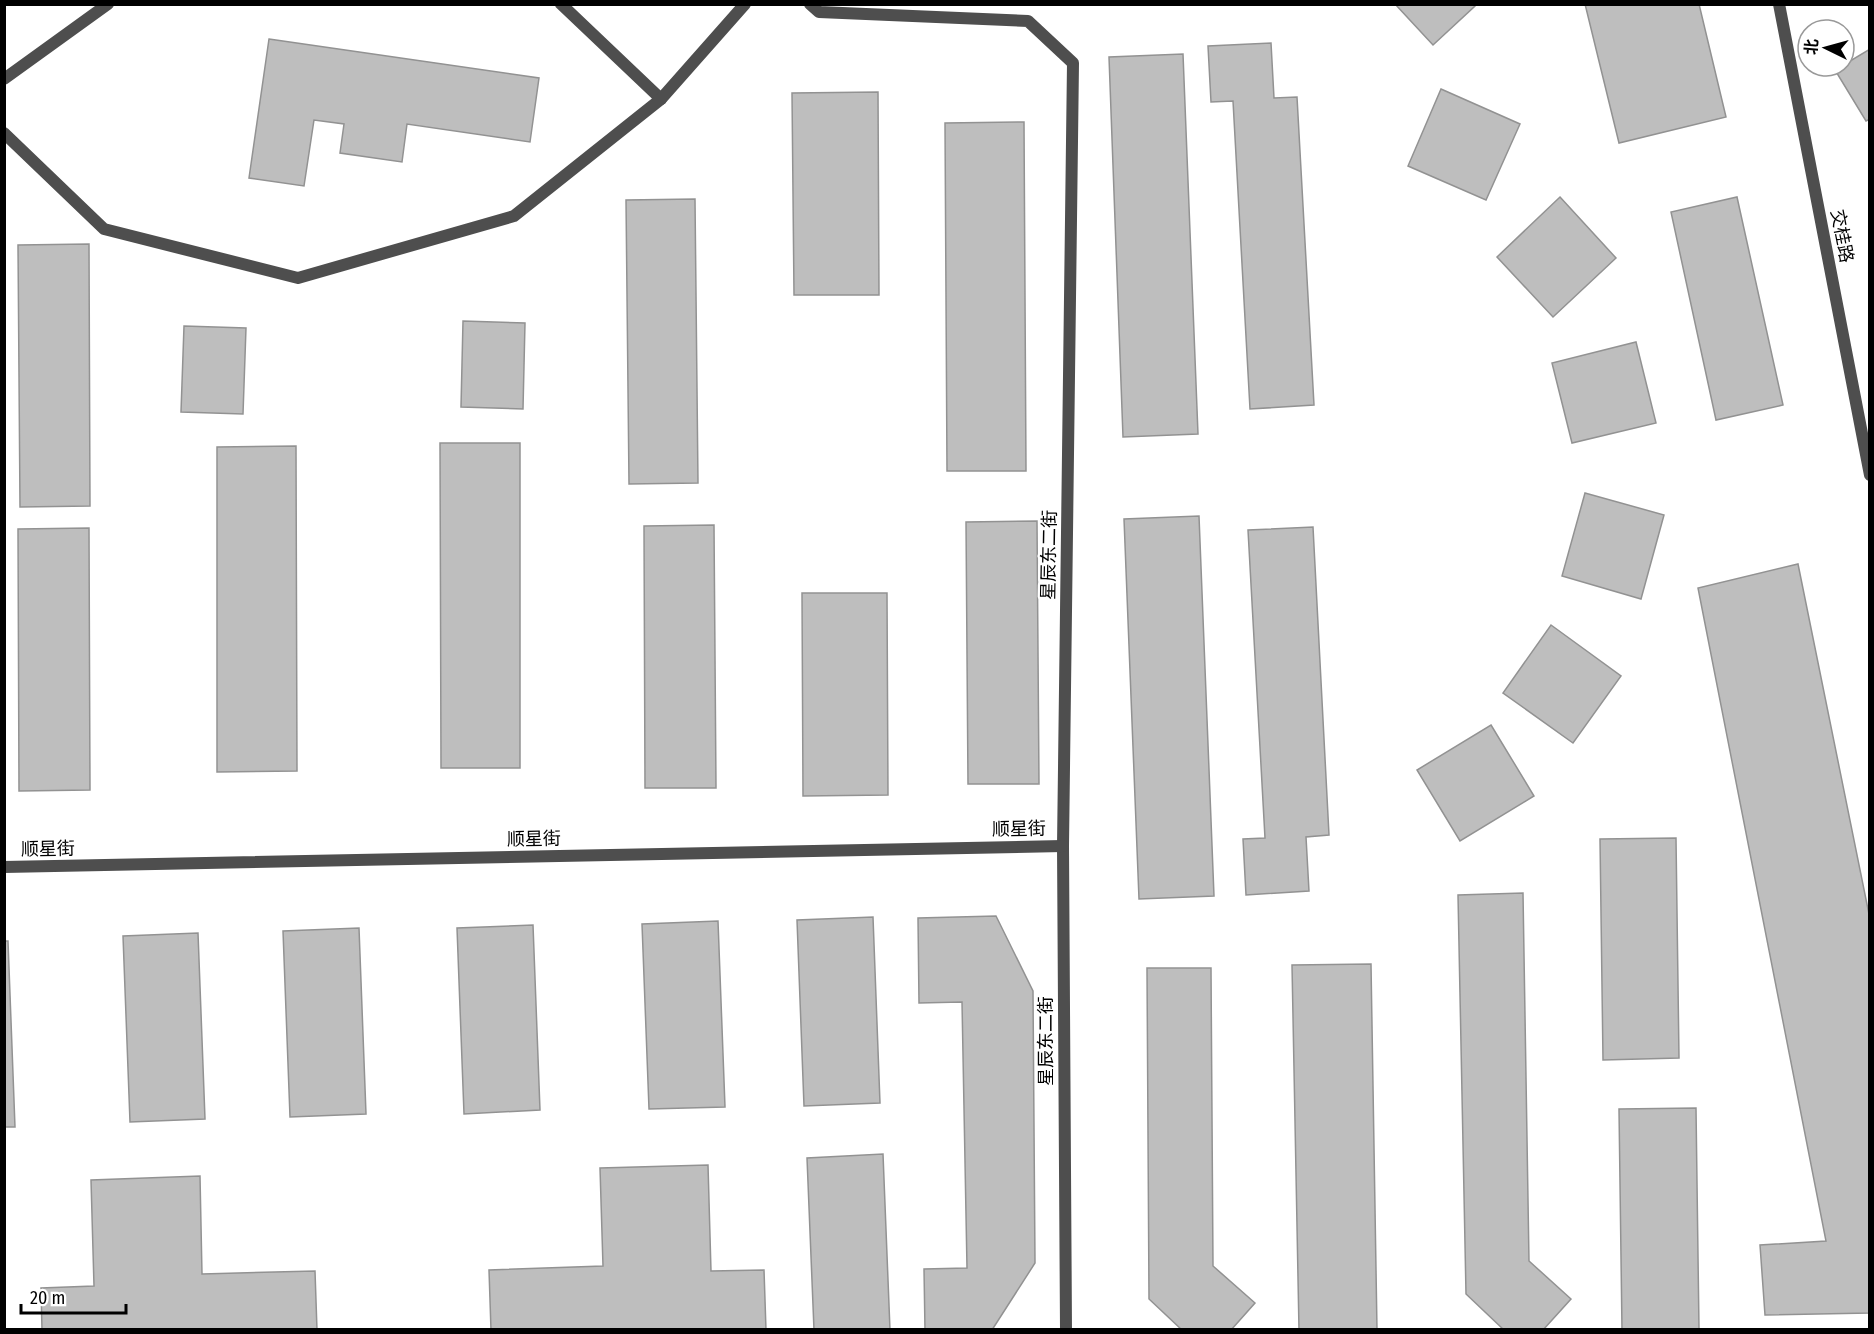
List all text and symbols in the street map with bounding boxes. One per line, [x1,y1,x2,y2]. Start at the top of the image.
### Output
north arrow [1796,18,1856,78]
text: 北 [1801,38,1822,56]
street label: 交桂路 [1826,207,1858,265]
street label: 星辰东二街 [1037,510,1061,600]
street label: 顺星街 [992,818,1046,840]
street label: 顺星街 [507,828,561,850]
street label: 顺星街 [21,838,75,860]
street label: 星辰东二街 [1035,996,1057,1086]
scale bar [21,1277,126,1315]
text: 20 m [30,1287,65,1309]

